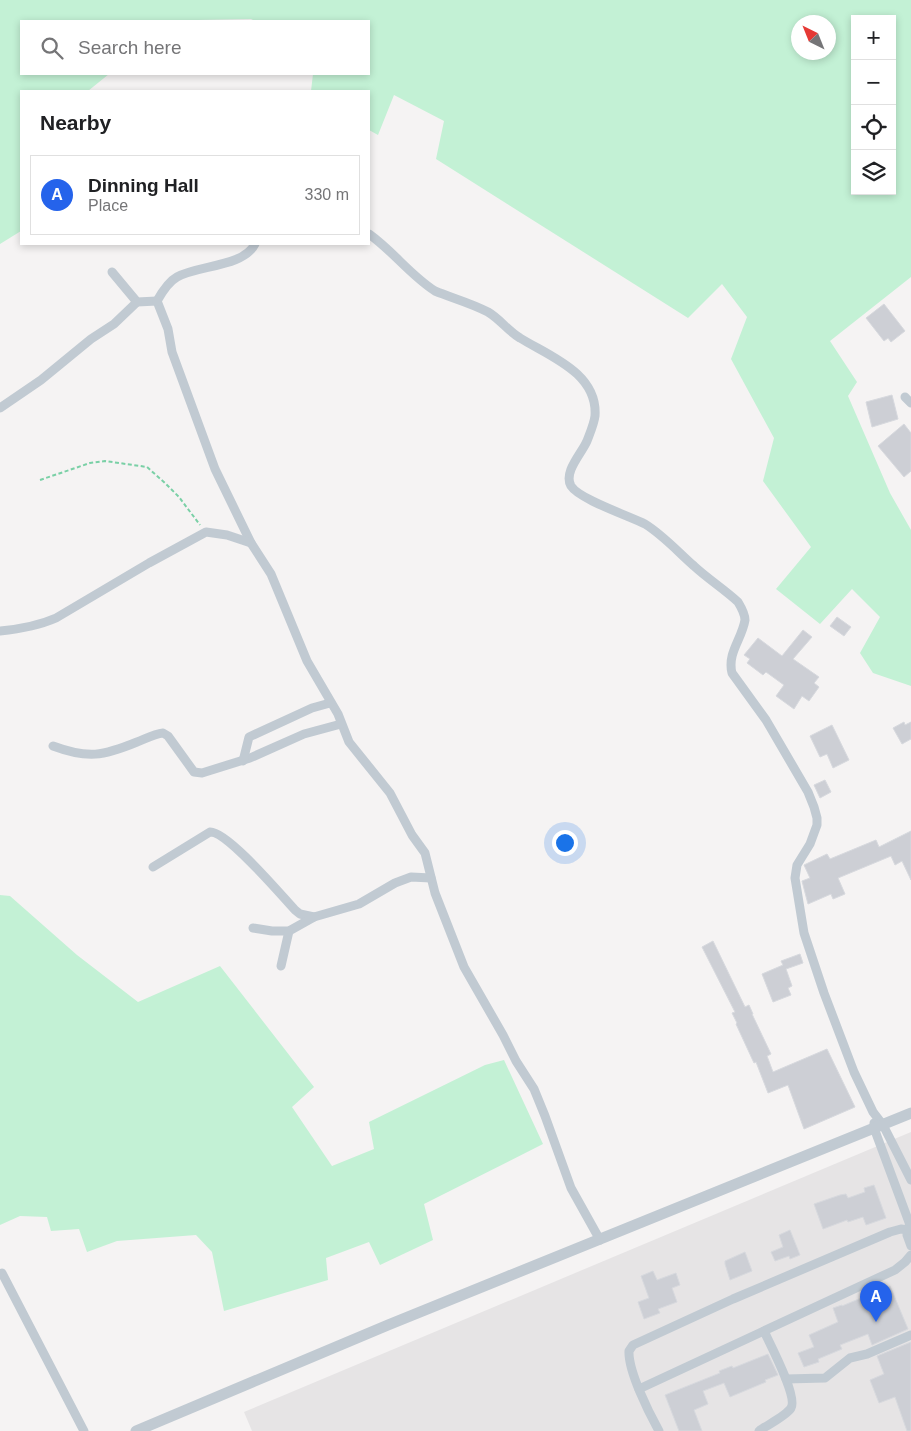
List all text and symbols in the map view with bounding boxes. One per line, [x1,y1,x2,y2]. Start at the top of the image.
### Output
north arrow [791,15,836,60]
map controls [851,15,896,195]
button: + [851,15,896,60]
search box [20,20,370,75]
icon: search [38,34,66,62]
text: Search here [78,37,182,58]
button: − [851,60,896,105]
button: locate [851,105,896,150]
text: Nearby [40,111,111,134]
button: layers [851,150,896,195]
text: Dinning Hall [88,175,199,196]
text: A [51,186,63,203]
text: 330 m [305,186,349,203]
text: Place [88,197,128,214]
your location [552,830,578,856]
pin: A [860,1281,892,1322]

